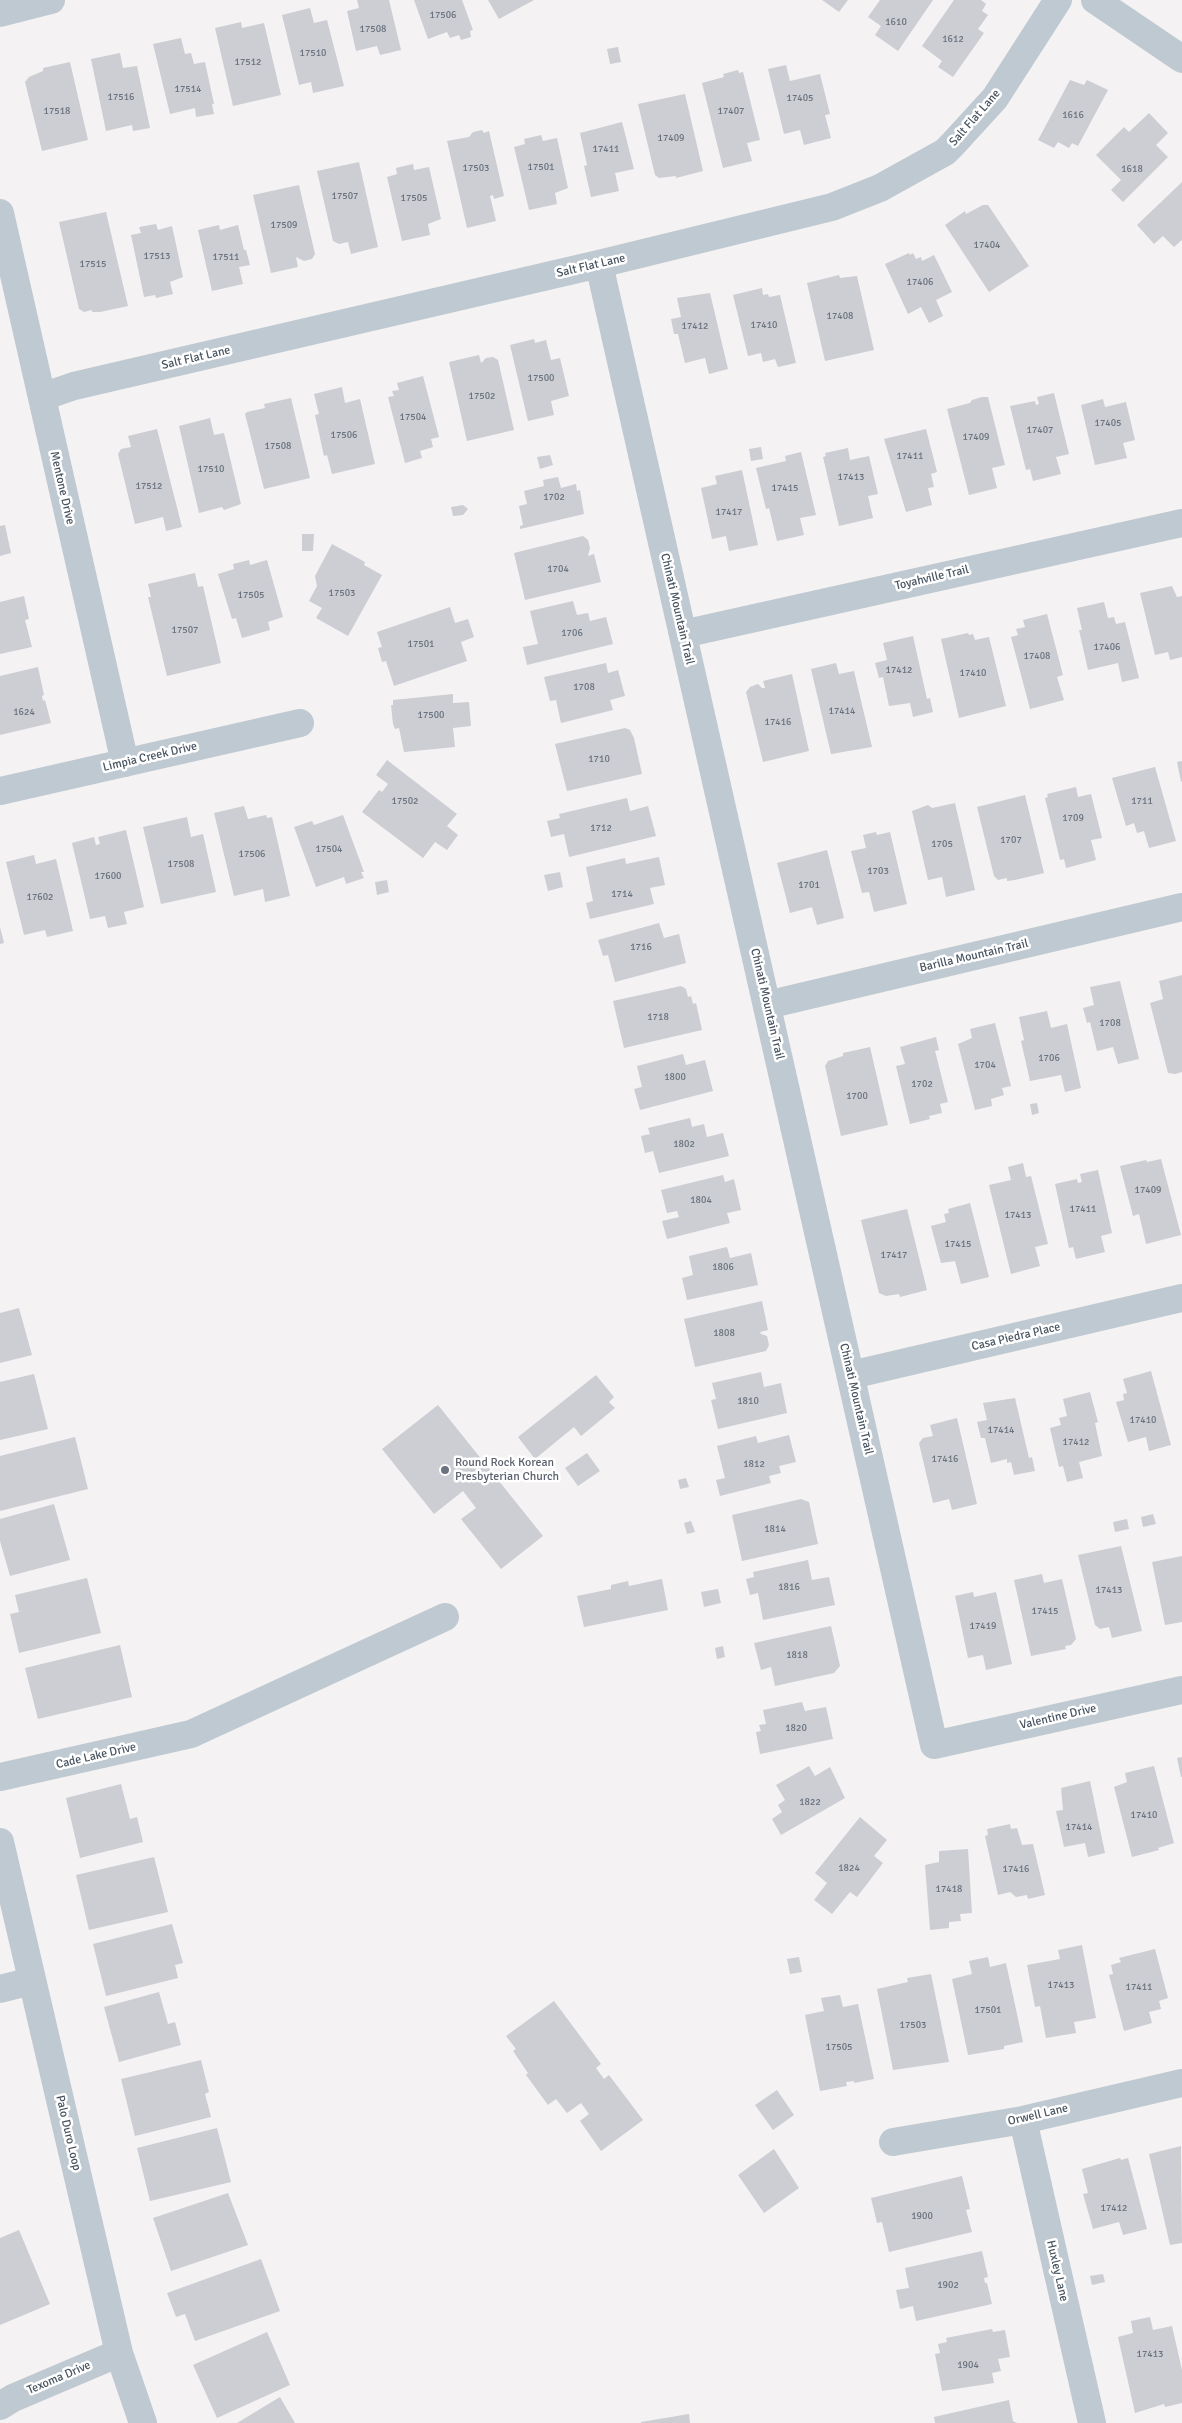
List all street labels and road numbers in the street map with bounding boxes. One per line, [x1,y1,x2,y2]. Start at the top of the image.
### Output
street label: Salt Flat Lane [947,87,1003,149]
street label: Salt Flat Lane [555,251,627,281]
street label: Salt Flat Lane [160,343,232,373]
street label: Mentone Drive [47,450,77,526]
street label: Chinati Mountain Trail [657,552,697,666]
street label: Toyahville Trail [894,563,970,593]
street label: Limpia Creek Drive [102,739,198,775]
street label: Barilla Mountain Trail [918,936,1030,976]
street label: Chinati Mountain Trail [747,947,787,1061]
street label: Casa Piedra Place [970,1320,1062,1354]
street label: Chinati Mountain Trail [836,1342,876,1456]
street label: Valentine Drive [1018,1701,1098,1733]
street label: Cade Lake Drive [55,1740,137,1772]
street label: Palo Duro Loop [52,2094,84,2172]
street label: Orwell Lane [1006,2101,1070,2129]
street label: Huxley Lane [1043,2239,1071,2303]
street label: Texoma Drive [25,2358,93,2398]

